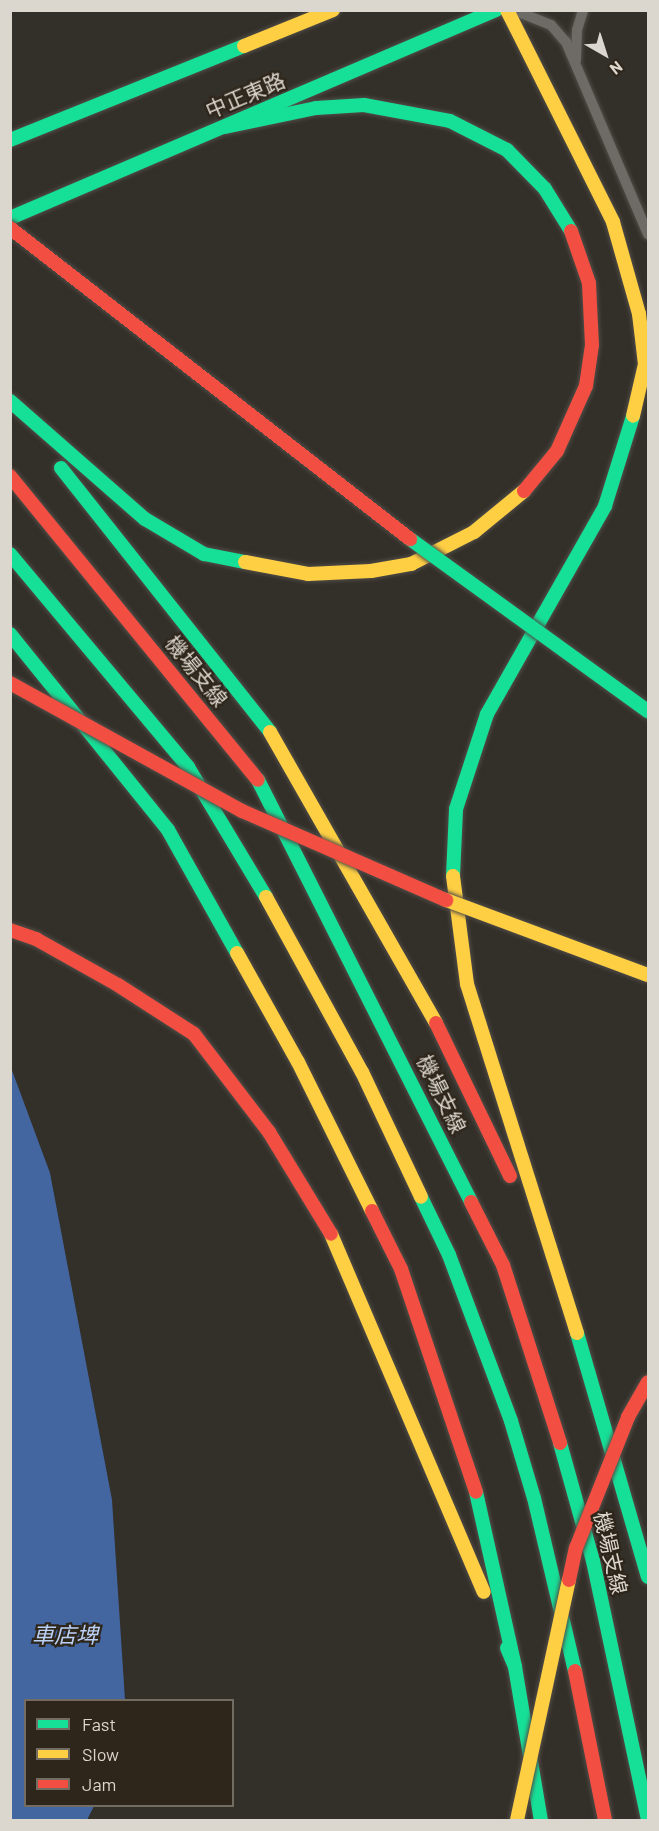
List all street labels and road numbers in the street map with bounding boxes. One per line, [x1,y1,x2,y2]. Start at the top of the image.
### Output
street label: 中正東路 [201,67,289,123]
street label: 機場支線 [161,630,233,712]
street label: 機場支線 [412,1051,472,1137]
street label: 機場支線 [589,1509,633,1597]

